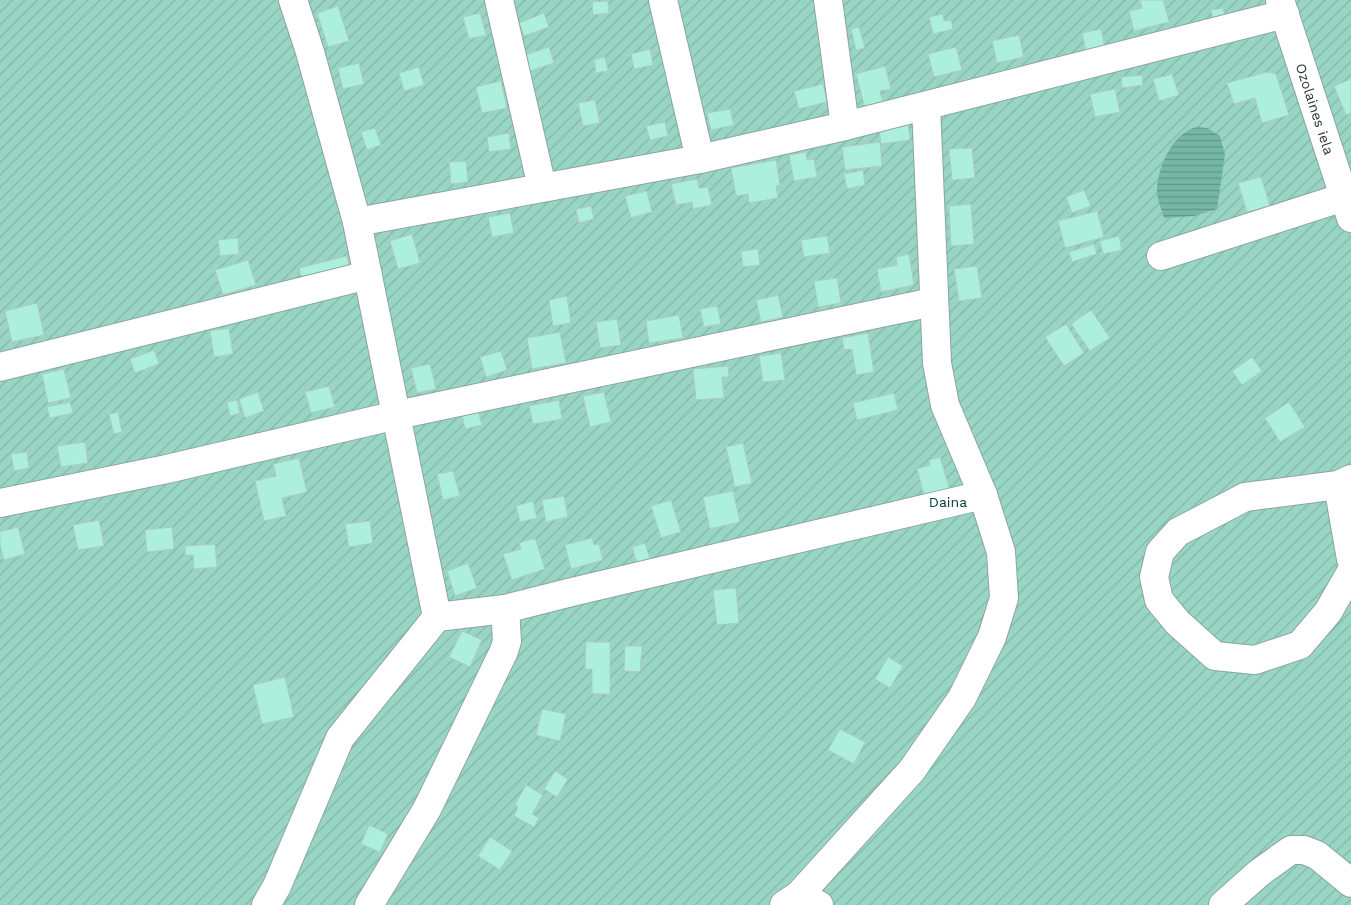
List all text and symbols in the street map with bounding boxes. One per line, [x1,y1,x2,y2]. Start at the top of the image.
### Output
street label: Ozolaines iela [1293,61,1337,157]
park label: Daina [929,494,967,510]

